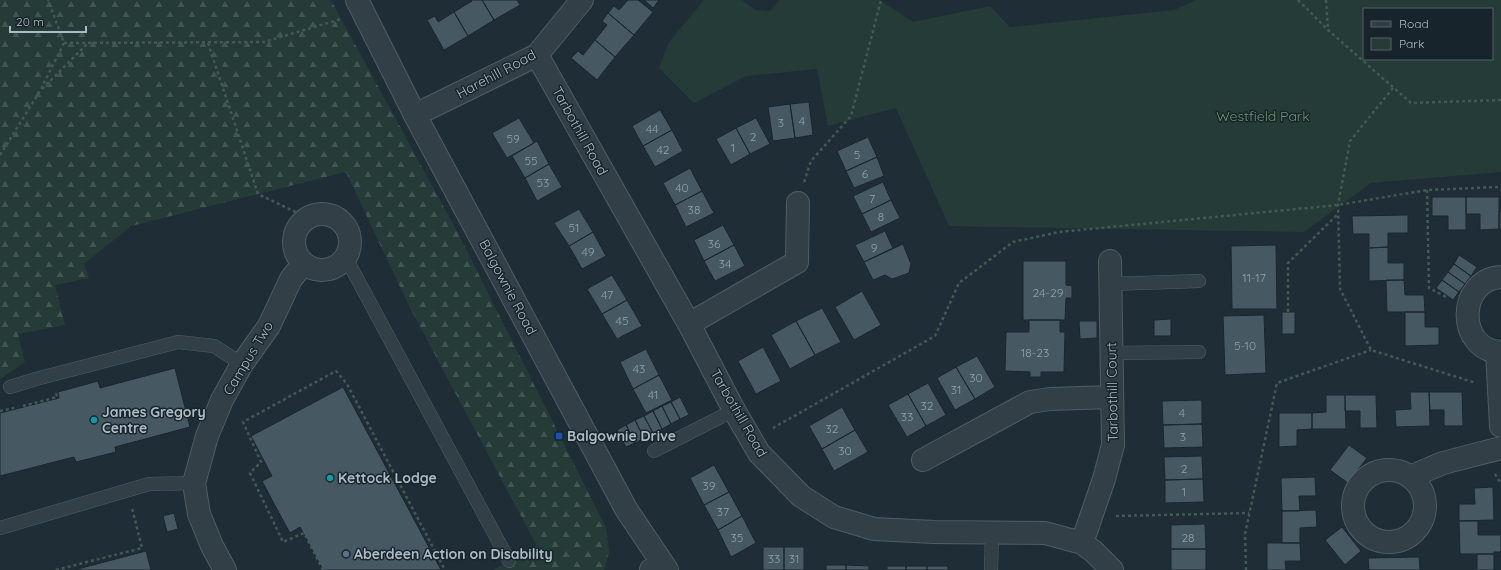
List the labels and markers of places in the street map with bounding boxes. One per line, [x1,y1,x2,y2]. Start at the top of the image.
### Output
place label: James Gregory Centre [102,403,206,437]
marker: James Gregory Centre [89,415,99,425]
place label: Balgownie Drive [567,427,676,445]
marker: Balgownie Drive [554,431,564,441]
place label: Kettock Lodge [338,469,437,487]
marker: Kettock Lodge [325,473,335,483]
place label: Aberdeen Action on Disability [354,545,553,563]
marker: Aberdeen Action on Disability [341,549,351,559]

